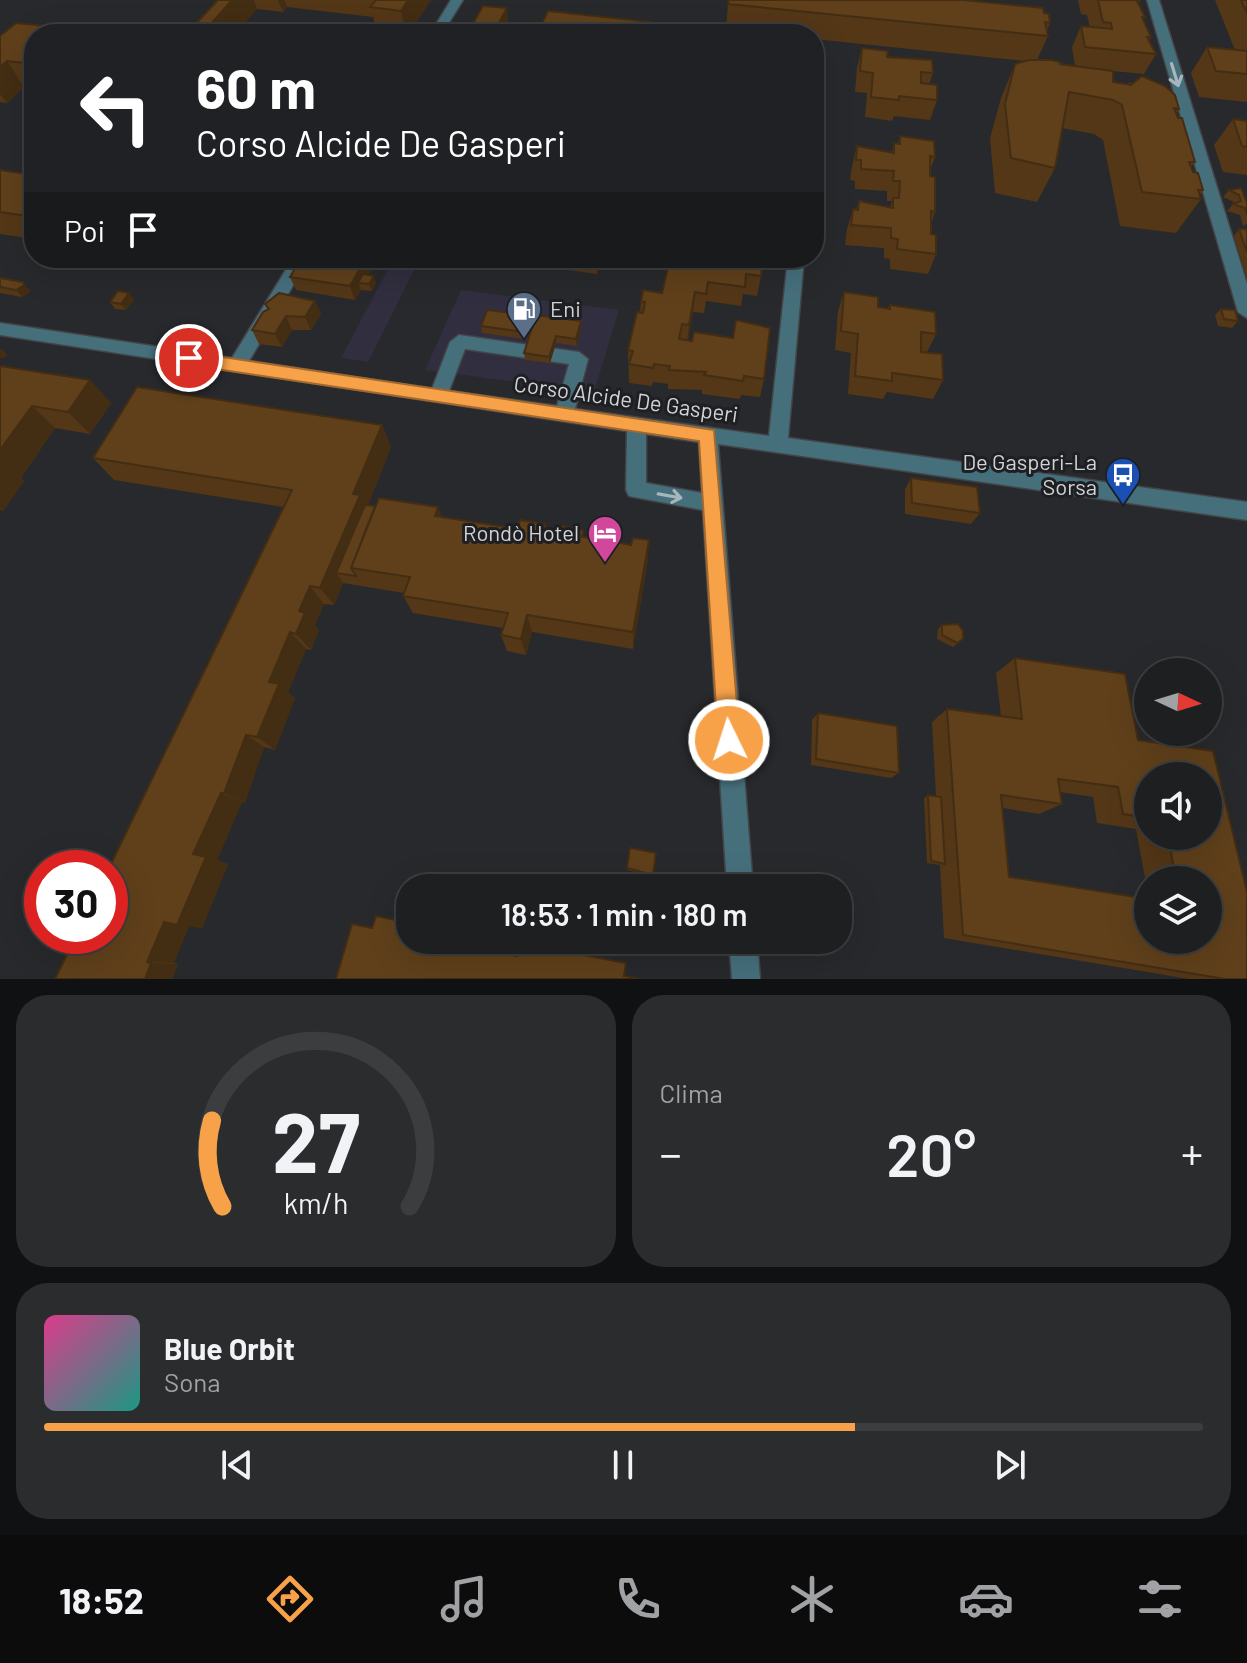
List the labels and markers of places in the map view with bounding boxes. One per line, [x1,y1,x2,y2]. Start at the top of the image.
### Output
fuel station icon: Eni [505,290,543,340]
place label: Eni [550,295,581,321]
pin [155,324,223,392]
place label: De Gasperi-La Sorsa [962,448,1097,499]
bus stop icon: De Gasperi-La Sorsa [1104,456,1142,506]
hotel icon: Rondò Hotel [586,514,624,564]
place label: Rondò Hotel [463,519,579,545]

